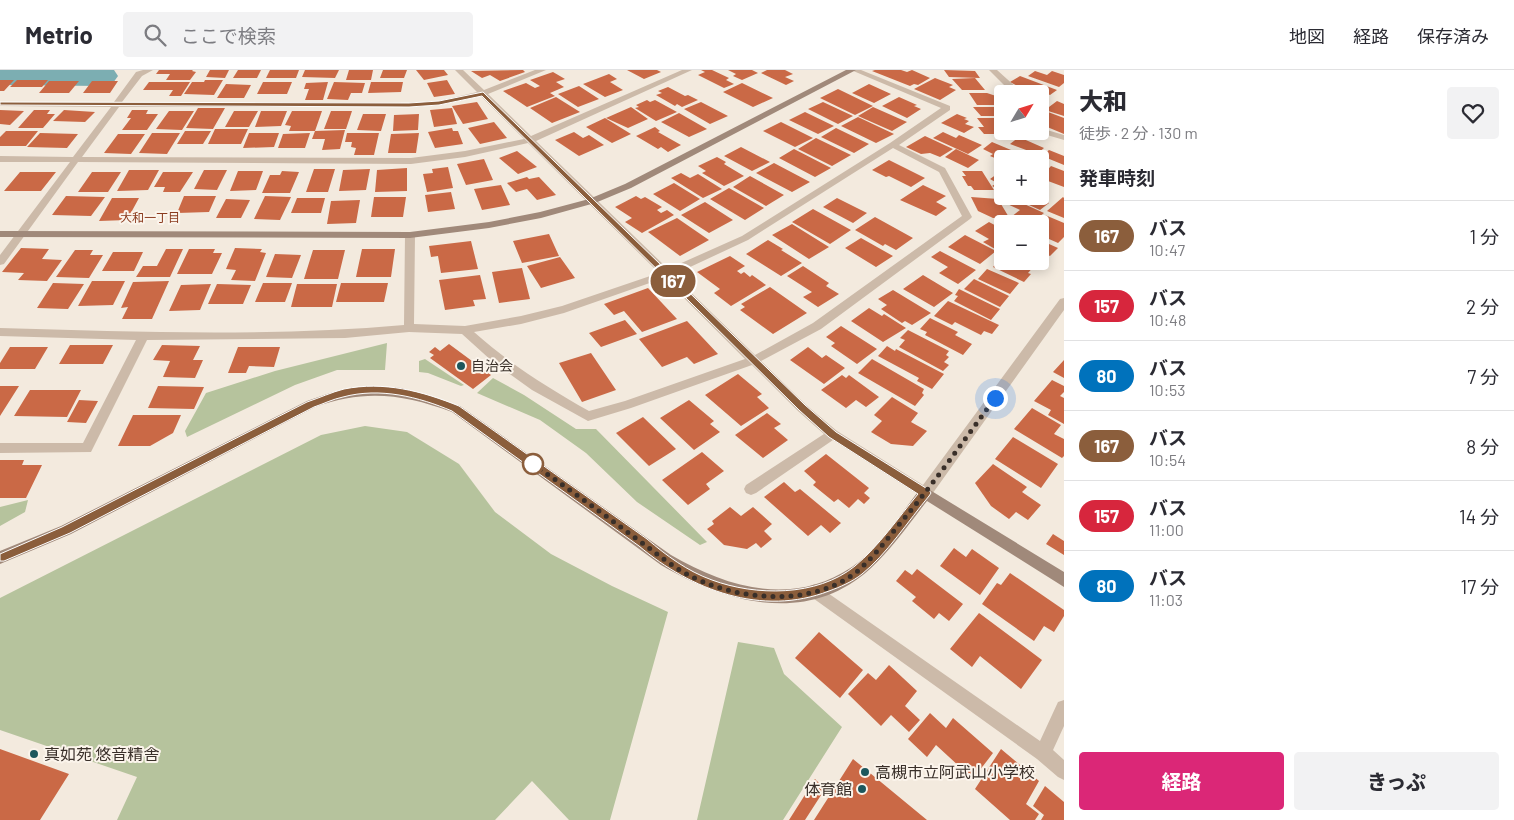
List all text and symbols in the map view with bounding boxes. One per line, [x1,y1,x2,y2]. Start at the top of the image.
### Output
search box [123,12,473,57]
text: Metrio [25,20,93,49]
icon: search [141,21,169,49]
text: ここで検索 [181,24,276,47]
text: 地図 [1289,25,1325,47]
text: 経路 [1353,25,1389,47]
text: 保存済み [1417,25,1489,47]
north arrow [994,85,1049,140]
map controls [994,85,1049,270]
text: 大和 [1079,86,1127,115]
button: heart [1447,87,1499,139]
text: 徒歩 · 2 分 · 130 m [1079,123,1198,142]
button: + [994,150,1049,205]
text: 発車時刻 [1079,166,1155,189]
district label: 大和一丁目 [120,210,180,224]
button: − [994,215,1049,270]
text: バス [1149,216,1187,239]
text: 167 [1094,225,1119,247]
text: 1 分 [1470,225,1499,248]
text: 10:47 [1149,240,1185,259]
line badge: 167 [644,265,702,297]
text: 167 [661,270,685,292]
text: バス [1149,286,1187,309]
text: 157 [1094,295,1119,317]
text: 2 分 [1466,295,1499,318]
text: 10:48 [1149,310,1186,329]
text: バス [1149,356,1187,379]
place label: 自治会 [471,357,513,374]
marker: 自治会 [455,360,467,372]
text: 80 [1097,365,1117,387]
text: 7 分 [1467,365,1499,388]
text: 10:53 [1149,380,1186,399]
your location [983,386,1008,411]
text: バス [1149,426,1187,449]
text: 167 [1094,435,1119,457]
text: 8 分 [1466,435,1499,458]
text: 10:54 [1149,450,1186,469]
unlabelled marker [522,453,544,475]
text: バス [1149,496,1187,519]
text: 157 [1094,505,1119,527]
text: 14 分 [1459,505,1499,528]
text: 11:00 [1149,520,1184,539]
text: バス [1149,566,1187,589]
text: 80 [1097,575,1117,597]
text: 17 分 [1461,575,1499,598]
text: 11:03 [1149,590,1183,609]
place label: 真如苑 悠音精舎 [44,744,159,763]
marker: 真如苑 悠音精舎 [28,748,40,760]
button: 経路 [1079,752,1284,810]
button: きっぷ [1294,752,1499,810]
place label: 高槻市立阿武山小学校 [875,762,1035,781]
marker: 高槻市立阿武山小学校 [859,766,871,778]
place label: 体育館 [804,779,852,798]
marker: 体育館 [856,783,868,795]

